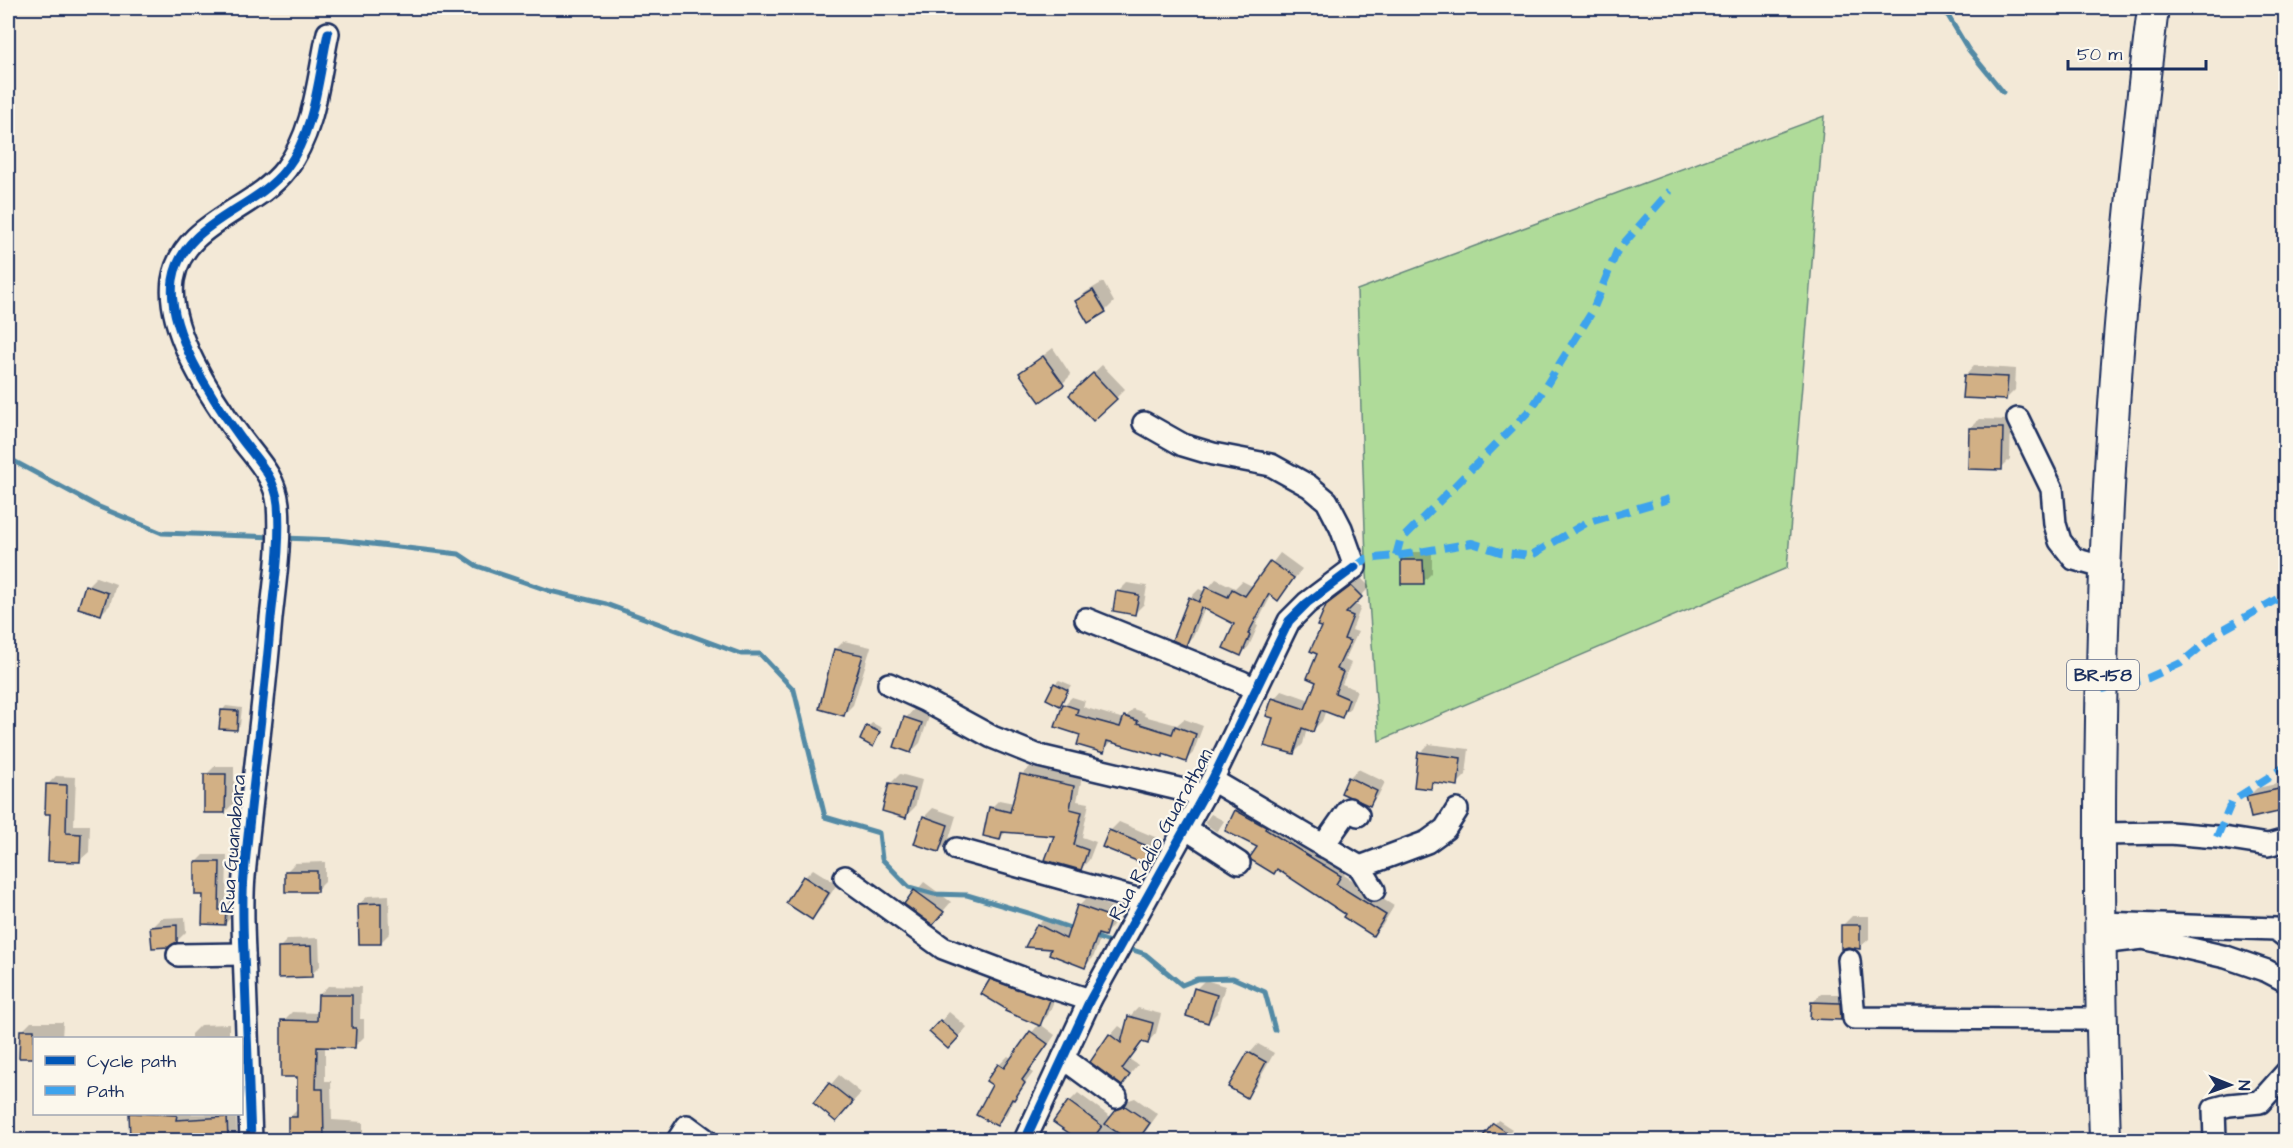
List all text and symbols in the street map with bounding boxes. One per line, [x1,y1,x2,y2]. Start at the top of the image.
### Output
scale bar [2068,33,2206,71]
text: 50 m [2077,42,2122,67]
road number: BR-158 [2067,660,2139,690]
street label: Rua Rádio Guarathan [1102,743,1220,926]
street label: Rua Guanabara [213,773,253,915]
legend [33,1037,243,1115]
text: Cycle path [87,1049,176,1075]
north arrow [2200,1055,2260,1115]
text: Path [87,1079,124,1104]
text: N [2233,1080,2255,1090]

